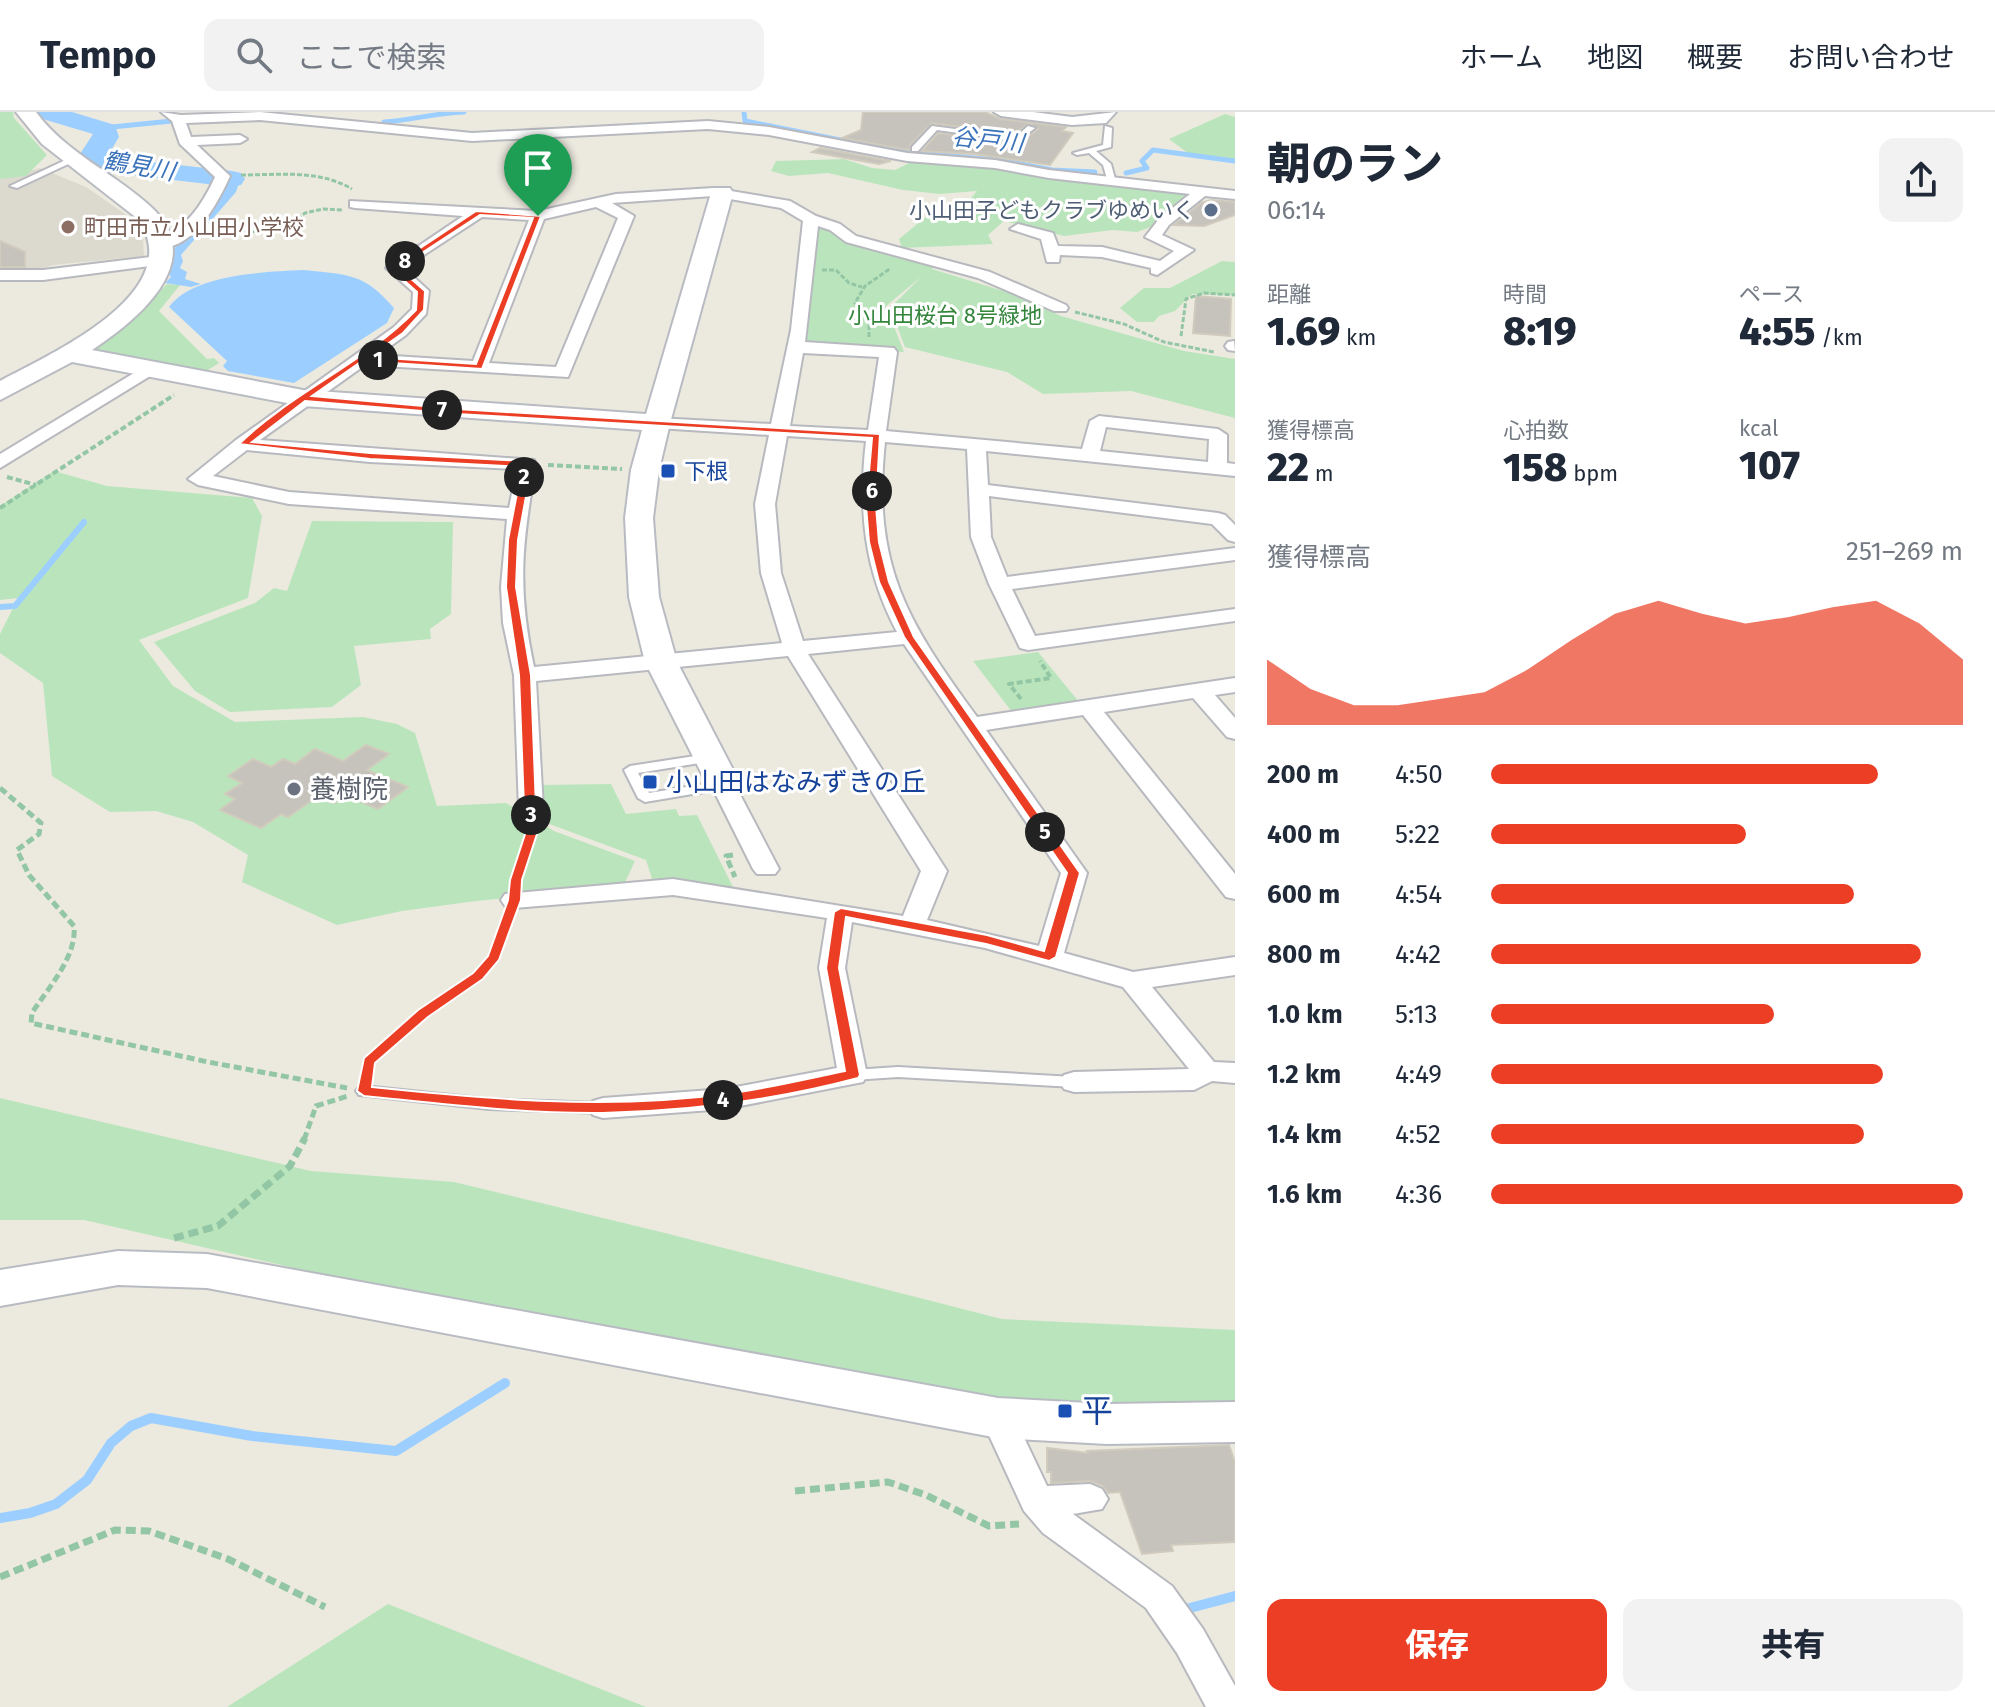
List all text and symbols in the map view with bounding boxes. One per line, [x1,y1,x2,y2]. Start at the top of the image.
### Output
search box [204,19,764,91]
text: Tempo [40,32,156,78]
icon: search [232,33,276,77]
text: ここで検索 [296,40,446,76]
text: ホーム [1460,41,1543,74]
text: 地図 [1587,41,1643,74]
text: 概要 [1687,41,1743,74]
text: お問い合わせ [1787,41,1955,74]
water label: 谷戸川 [951,122,1028,158]
pin [504,134,572,216]
text: 朝のラン [1267,138,1443,191]
button: share [1879,138,1963,222]
water label: 鶴見川 [101,146,180,187]
icon: arrive [516,146,560,190]
text: 06:14 [1267,195,1326,226]
place label: 小山田子どもクラブゆめいく [909,197,1195,224]
marker: 小山田子どもクラブゆめいく [1202,201,1220,219]
place label: 町田市立小山田小学校 [84,214,304,241]
marker: 町田市立小山田小学校 [59,218,77,236]
pin: 8 [385,241,425,281]
text: 8 [399,247,411,274]
text: 距離 [1267,281,1311,308]
text: 時間 [1503,281,1547,308]
text: ペース [1739,281,1804,308]
park label: 小山田桜台 8号緑地 [848,302,1042,329]
text: 1.69 [1267,308,1340,356]
text: 8:19 [1503,308,1577,356]
text: 4:55 [1739,308,1815,356]
text: km [1340,324,1376,351]
text: /km [1815,324,1863,351]
pin: 1 [358,340,398,380]
text: 1 [373,346,383,373]
pin: 7 [422,390,462,430]
text: 7 [437,396,447,423]
text: kcal [1739,415,1779,442]
text: 獲得標高 [1267,417,1355,444]
text: 心拍数 [1503,417,1569,444]
text: 107 [1739,442,1800,490]
text: 22 [1267,444,1309,492]
text: 158 [1503,444,1567,492]
pin: 2 [504,457,544,497]
place label: 下根 [684,458,728,485]
text: m [1309,460,1334,487]
text: bpm [1567,460,1618,487]
marker: 下根 [659,462,677,480]
text: 2 [518,463,530,490]
pin: 6 [852,471,892,511]
text: 6 [866,477,878,504]
text: 251–269 m [1846,536,1963,567]
text: 獲得標高 [1267,542,1371,573]
text: 200 m [1267,759,1339,790]
text: 4:50 [1395,759,1443,790]
place label: 小山田はなみずきの丘 [666,767,926,798]
marker: 小山田はなみずきの丘 [641,773,659,791]
place label: 養樹院 [310,774,388,805]
marker: 養樹院 [285,780,303,798]
pin: 3 [511,795,551,835]
text: 3 [525,801,537,828]
pin: 5 [1025,812,1065,852]
text: 5 [1039,818,1051,845]
text: 400 m [1267,819,1340,850]
text: 5:22 [1395,819,1440,850]
text: 600 m [1267,879,1340,910]
text: 4:54 [1395,879,1442,910]
text: 800 m [1267,939,1341,970]
text: 4:42 [1395,939,1441,970]
text: 1.0 km [1267,999,1343,1030]
text: 5:13 [1395,999,1437,1030]
text: 1.2 km [1267,1059,1341,1090]
text: 4:49 [1395,1059,1442,1090]
pin: 4 [703,1080,743,1120]
text: 4 [717,1086,729,1113]
text: 1.4 km [1267,1119,1342,1150]
text: 4:52 [1395,1119,1441,1150]
text: 1.6 km [1267,1179,1342,1210]
text: 4:36 [1395,1179,1442,1210]
place label: 平 [1081,1392,1113,1430]
marker: 平 [1056,1402,1074,1420]
button: 保存 [1267,1599,1607,1691]
button: 共有 [1623,1599,1963,1691]

